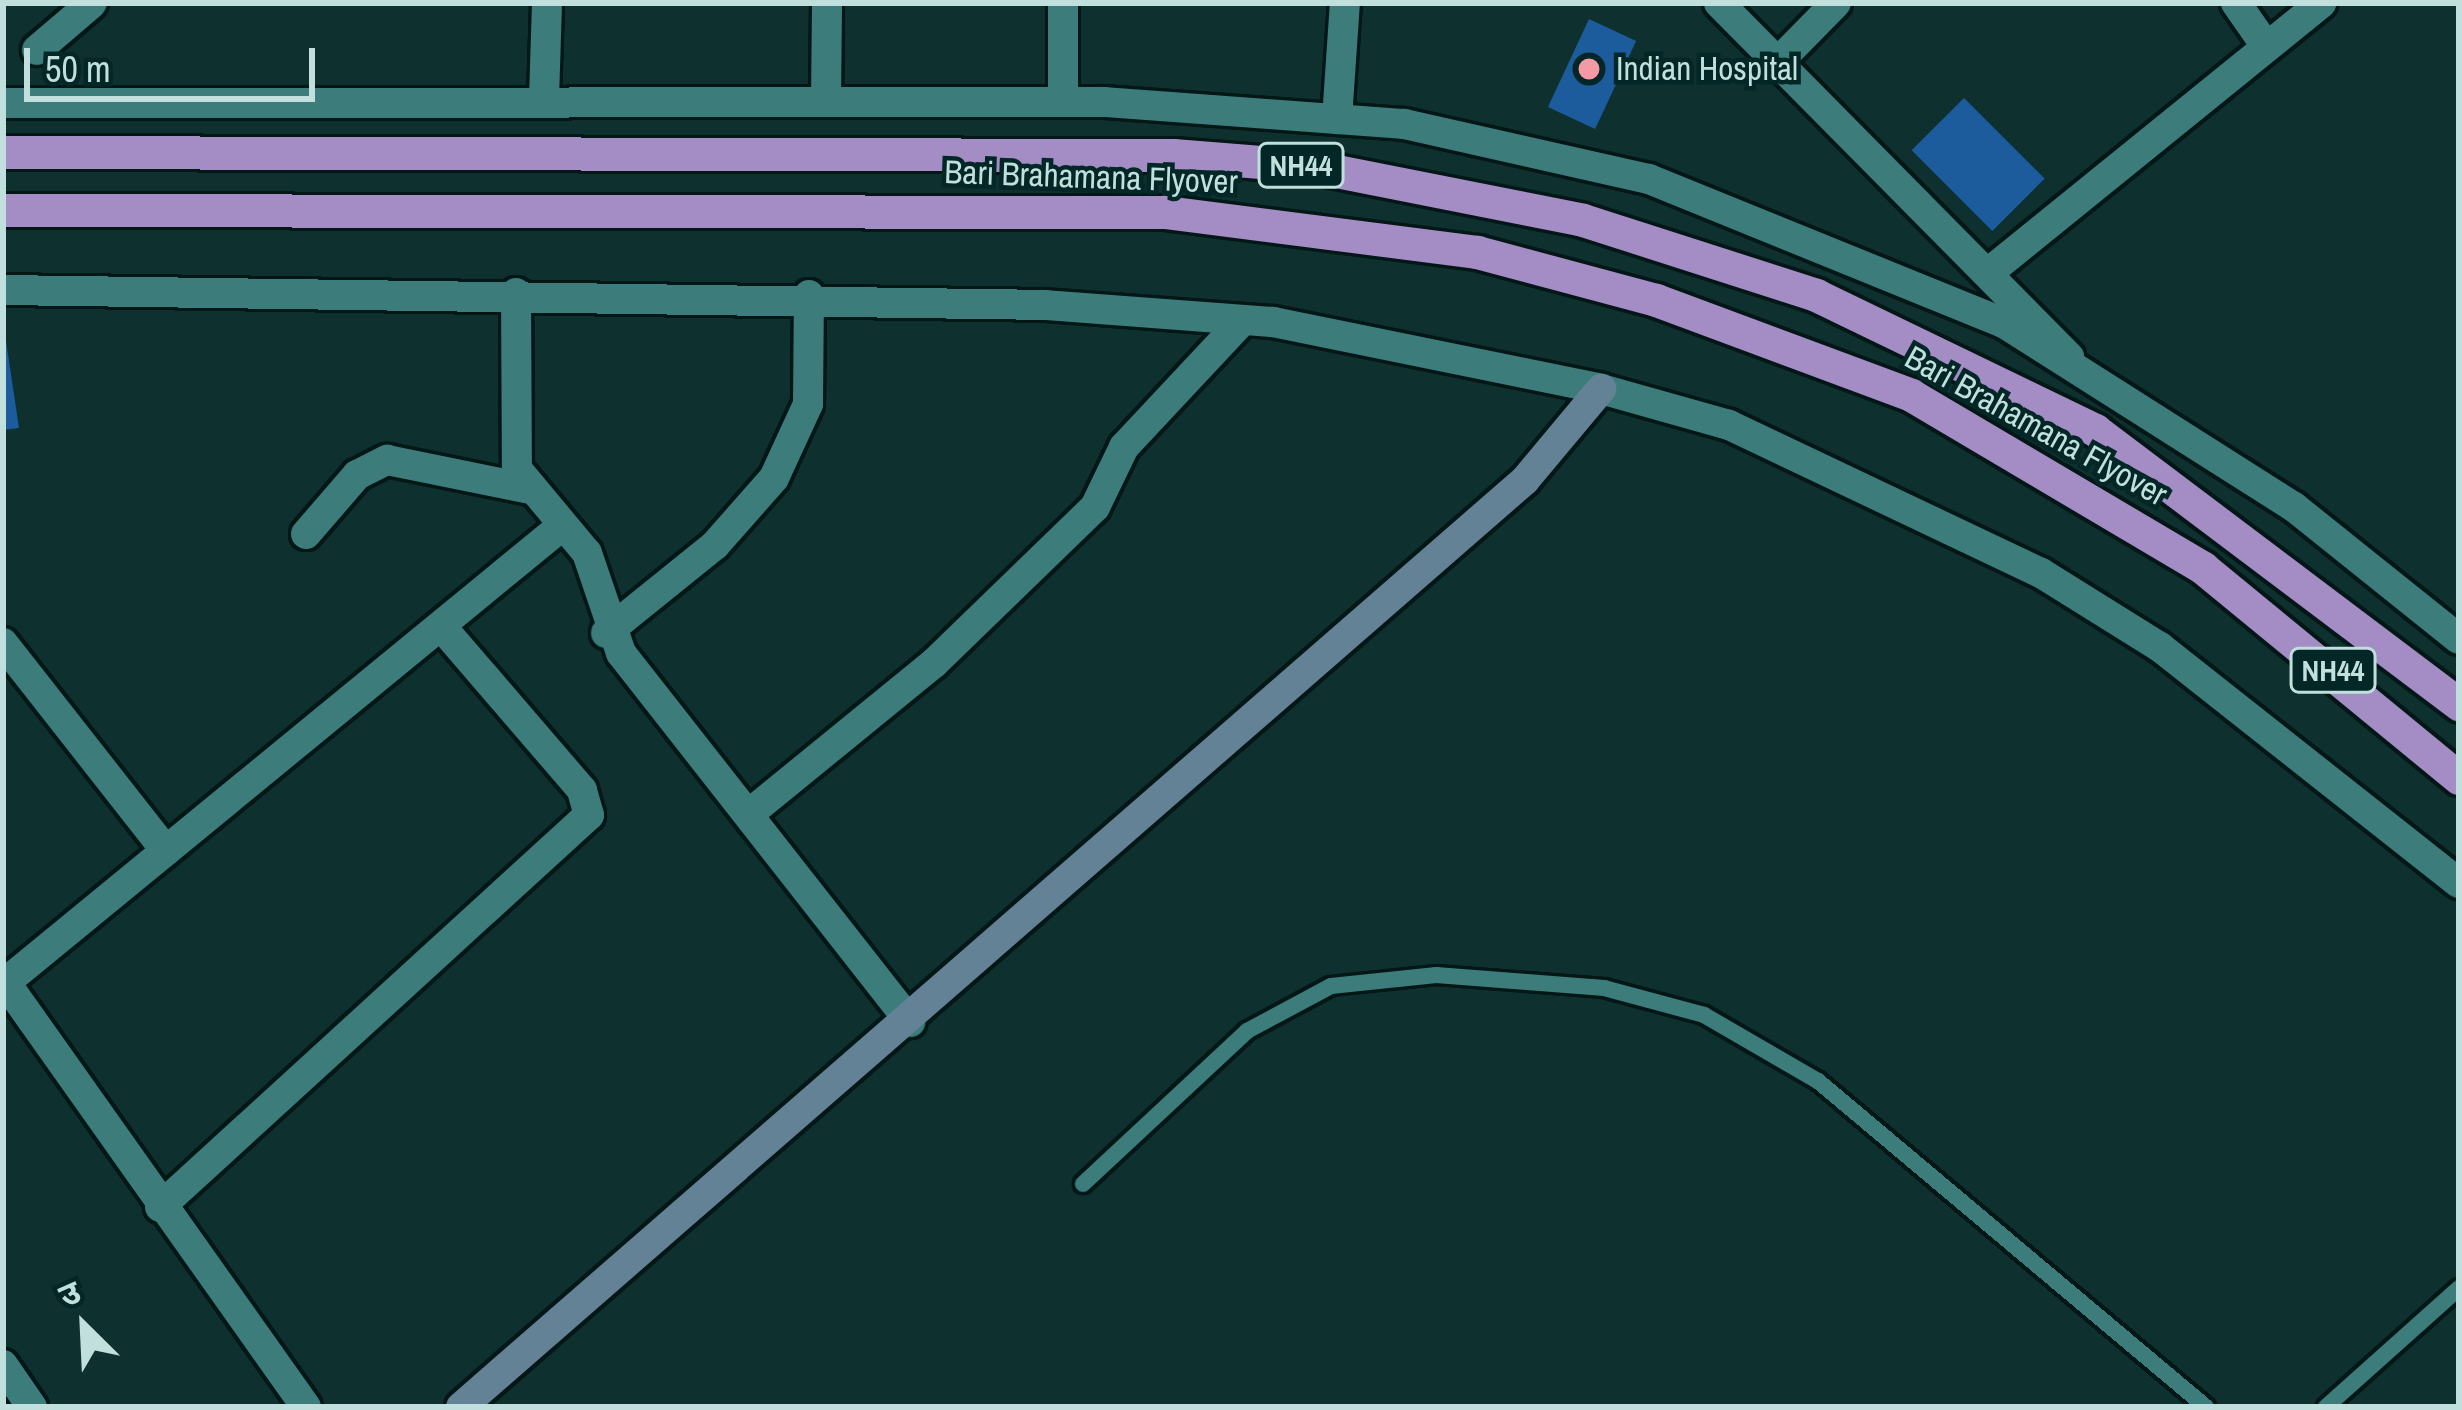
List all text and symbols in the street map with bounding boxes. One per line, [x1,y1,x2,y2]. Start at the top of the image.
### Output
scale bar [30,24,321,98]
text: 50 m [45,45,111,93]
place label: Indian Hospital [1616,49,1798,89]
marker: Indian Hospital [1573,53,1605,85]
road number: NH44 [1256,141,1346,189]
street label: Bari Brahamana Flyover [944,152,1238,202]
street label: Bari Brahamana Flyover [1898,338,2174,514]
road number: NH44 [2288,646,2378,694]
north arrow [24,1266,144,1386]
text: उ [52,1269,87,1317]

